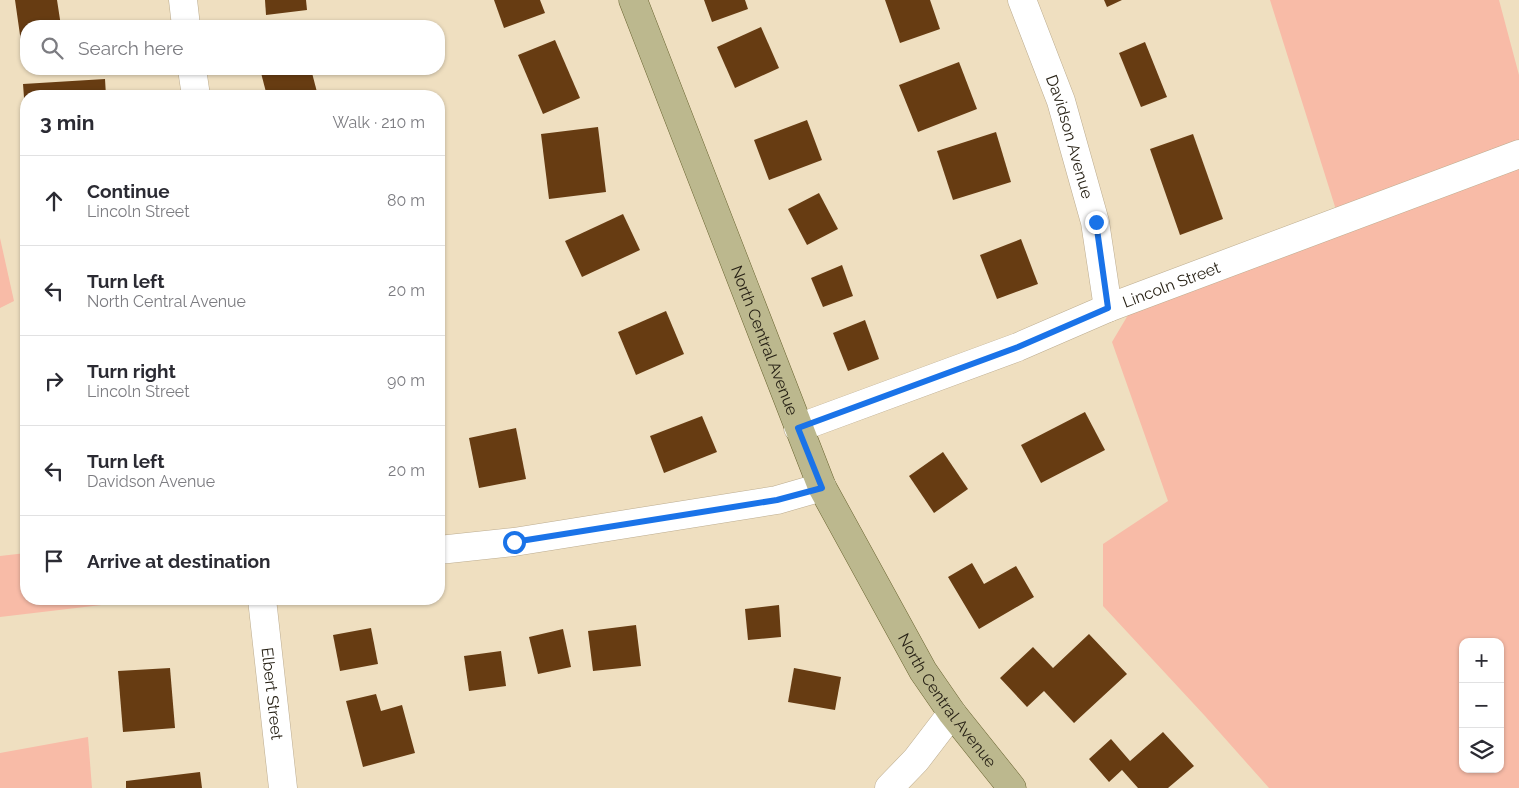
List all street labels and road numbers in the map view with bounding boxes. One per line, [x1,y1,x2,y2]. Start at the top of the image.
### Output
street label: Davidson Avenue [1042,72,1097,201]
street label: Lincoln Street [1120,257,1223,311]
street label: North Central Avenue [727,263,803,418]
street label: North Central Avenue [895,630,1001,771]
street label: Elbert Street [258,646,287,741]

